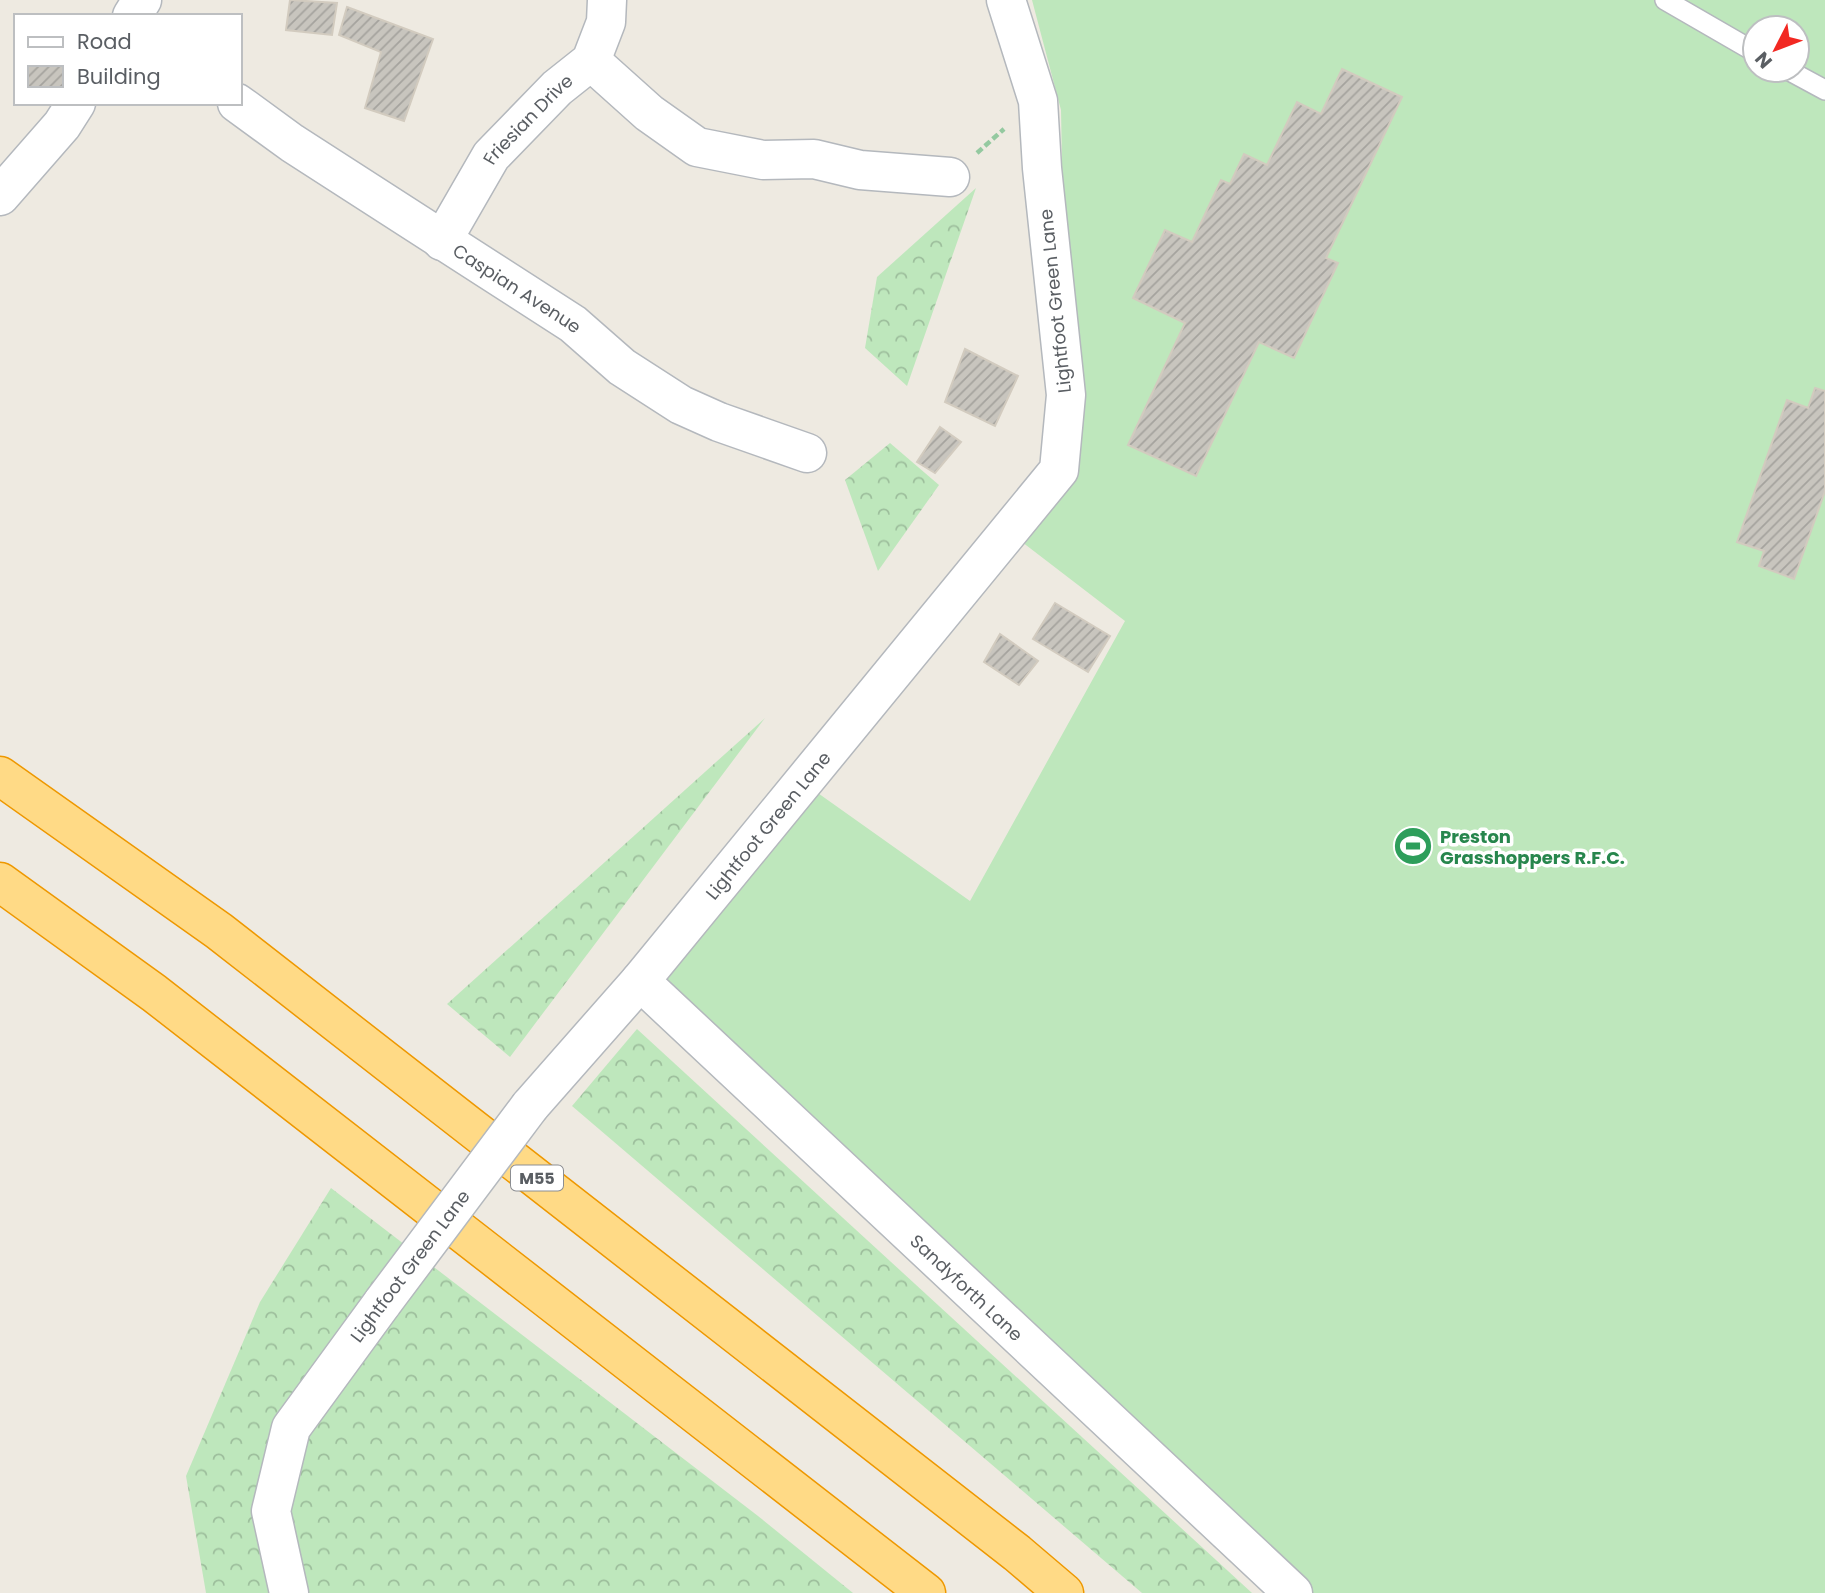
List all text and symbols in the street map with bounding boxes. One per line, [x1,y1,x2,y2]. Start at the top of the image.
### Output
legend [14,14,242,105]
north arrow [1741,14,1811,84]
text: Road [77,27,132,56]
text: N [1749,46,1779,74]
text: Building [77,62,161,91]
street label: Friesian Drive [476,68,578,169]
street label: Lightfoot Green Lane [1033,208,1077,394]
street label: Caspian Avenue [448,237,587,339]
street label: Lightfoot Green Lane [699,746,836,905]
place label: Preston Grasshoppers R.F.C. [1440,824,1625,870]
sports icon: Preston Grasshoppers R.F.C. [1392,825,1434,867]
road number: M55 [511,1166,563,1190]
street label: Lightfoot Green Lane [344,1185,476,1347]
street label: Sandyforth Lane [905,1228,1029,1347]

